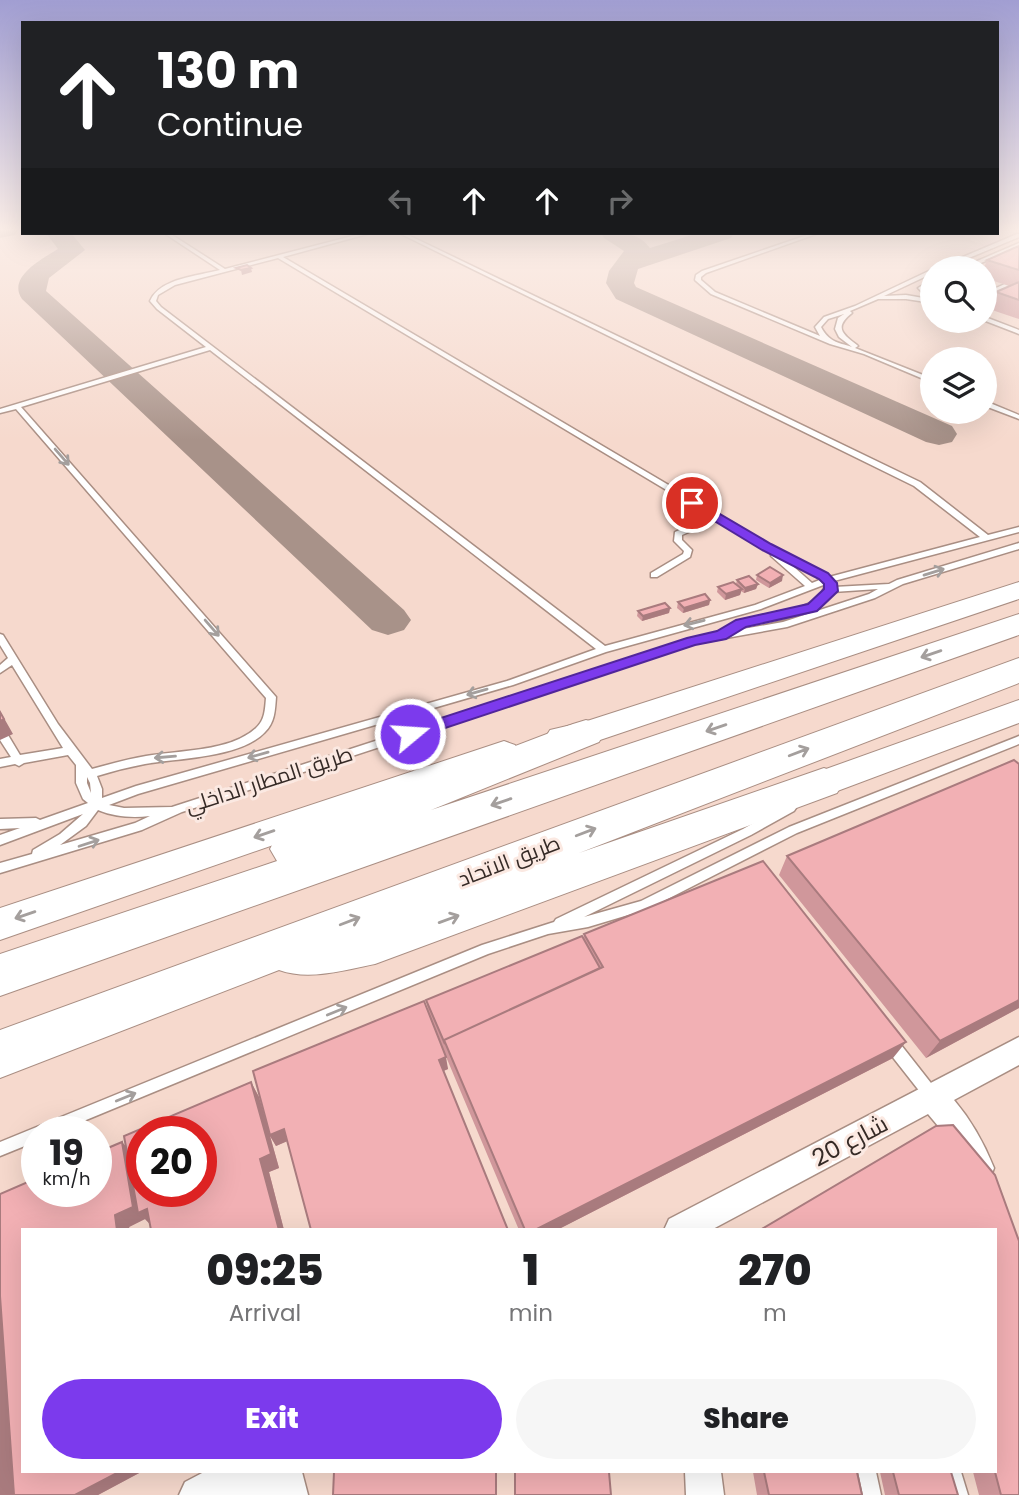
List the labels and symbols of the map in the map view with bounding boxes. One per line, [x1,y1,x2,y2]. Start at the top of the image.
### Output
one-way arrow [54,448,70,466]
pin [662,473,722,533]
one-way arrow [923,564,945,577]
one-way arrow [683,617,705,630]
one-way arrow [204,619,221,636]
one-way arrow [921,649,943,661]
one-way arrow [466,687,488,700]
position arrow [373,697,447,771]
one-way arrow [705,722,727,735]
street label: طريق المطار الداخلي [181,739,357,822]
one-way arrow [788,745,810,757]
one-way arrow [248,750,270,763]
one-way arrow [154,751,177,764]
one-way arrow [490,797,512,809]
one-way arrow [575,825,597,837]
street label: طريق الاتحاد [454,828,564,893]
one-way arrow [253,829,275,841]
one-way arrow [78,836,100,849]
one-way arrow [14,909,36,922]
one-way arrow [438,912,460,924]
one-way arrow [339,913,361,926]
one-way arrow [325,1003,347,1016]
one-way arrow [115,1090,137,1103]
street label: شارع 20 [806,1107,894,1174]
speed limit sign: 20 [126,1116,217,1207]

